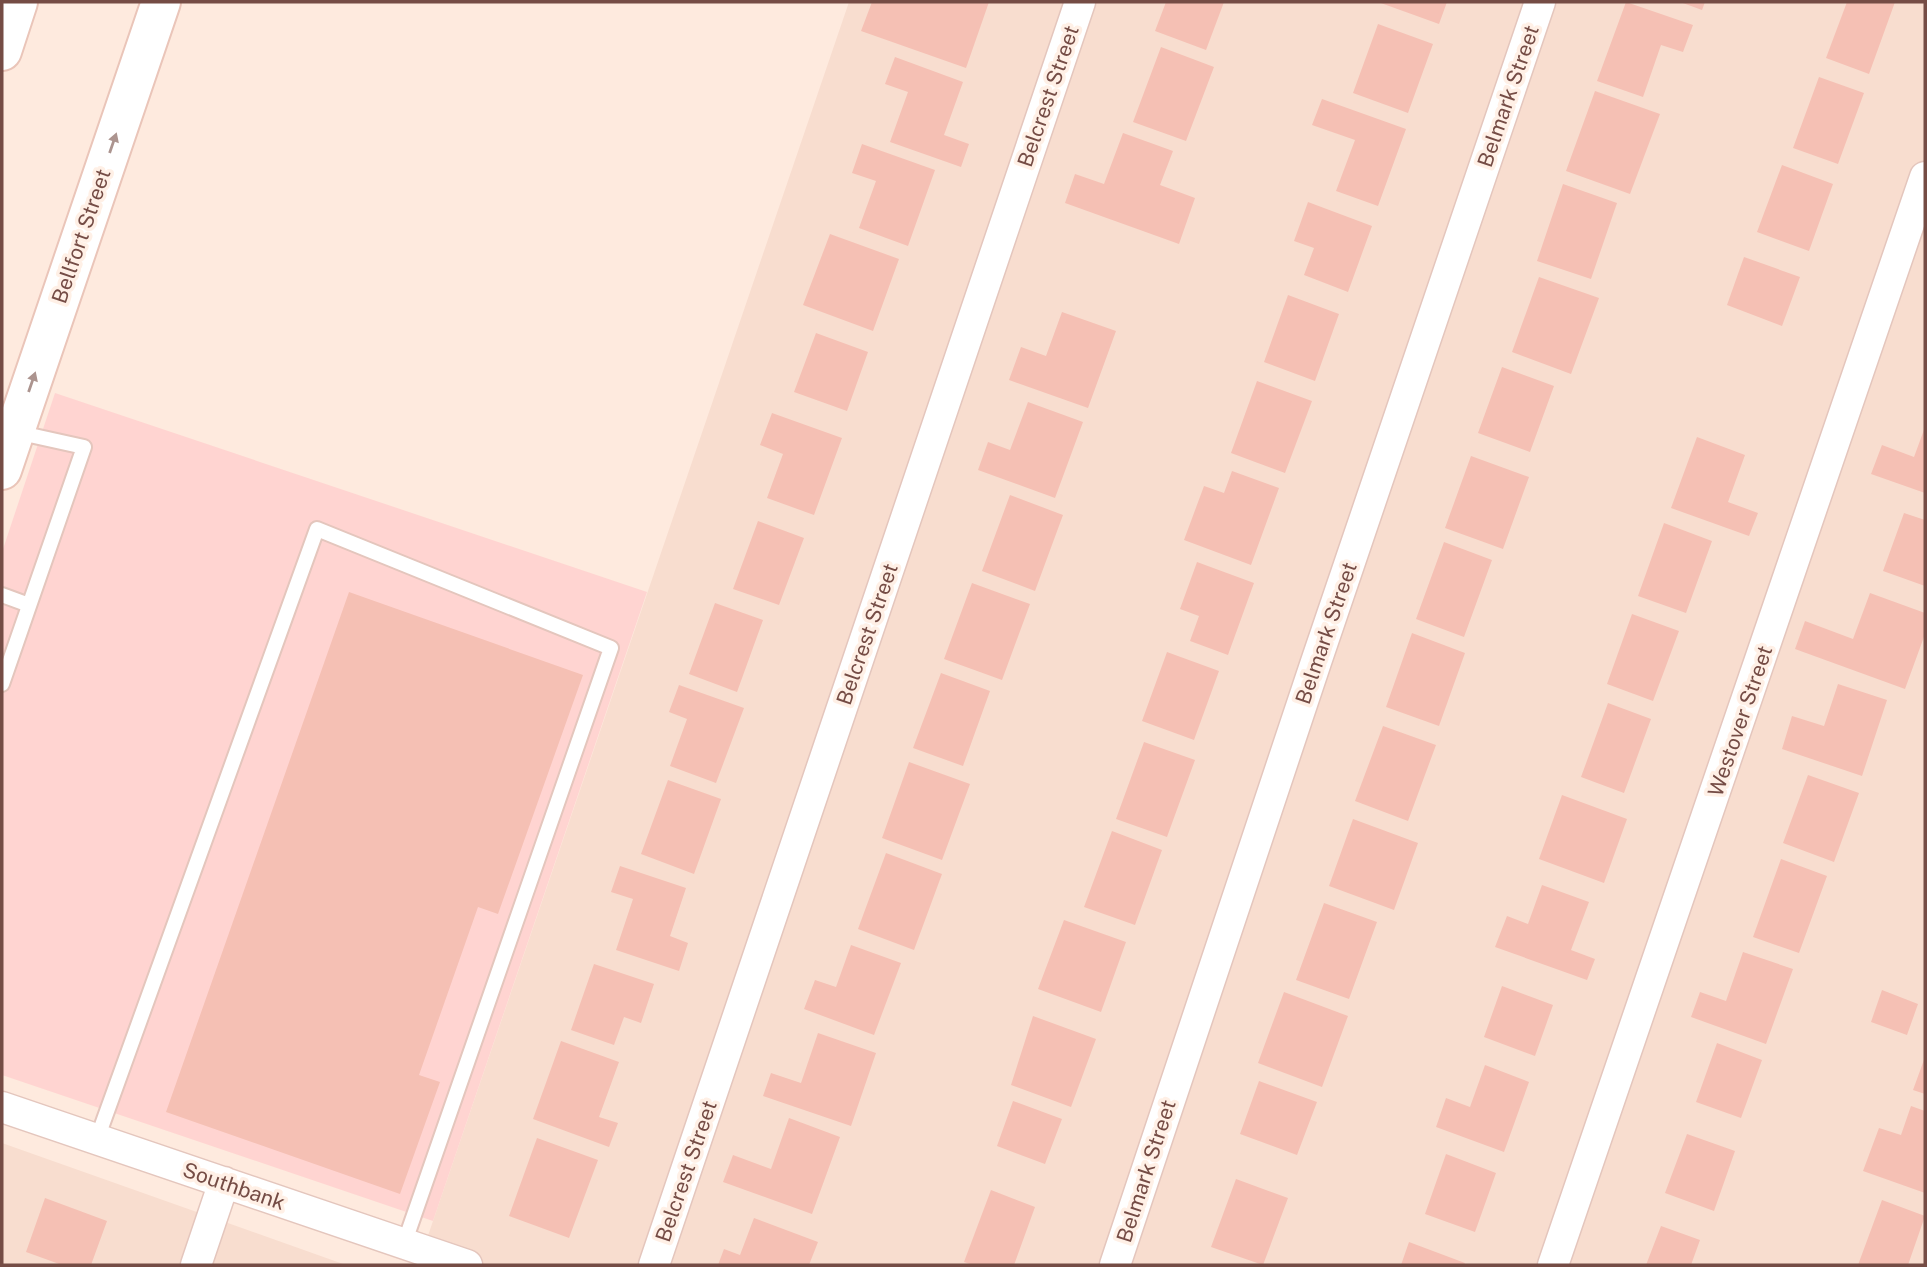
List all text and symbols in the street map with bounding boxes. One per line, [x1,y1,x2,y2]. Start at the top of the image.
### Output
street label: Belcrest Street [1012,22,1084,170]
street label: Belmark Street [1472,22,1544,170]
one-way arrow [108,133,119,154]
street label: Bellfort Street [46,165,116,307]
one-way arrow [27,371,38,392]
street label: Belmark Street [1290,559,1362,707]
street label: Belcrest Street [831,560,903,708]
street label: Westover Street [1702,642,1778,800]
street label: Belcrest Street [650,1097,722,1245]
street label: Belmark Street [1111,1097,1181,1245]
street label: Southbank [180,1157,289,1215]

